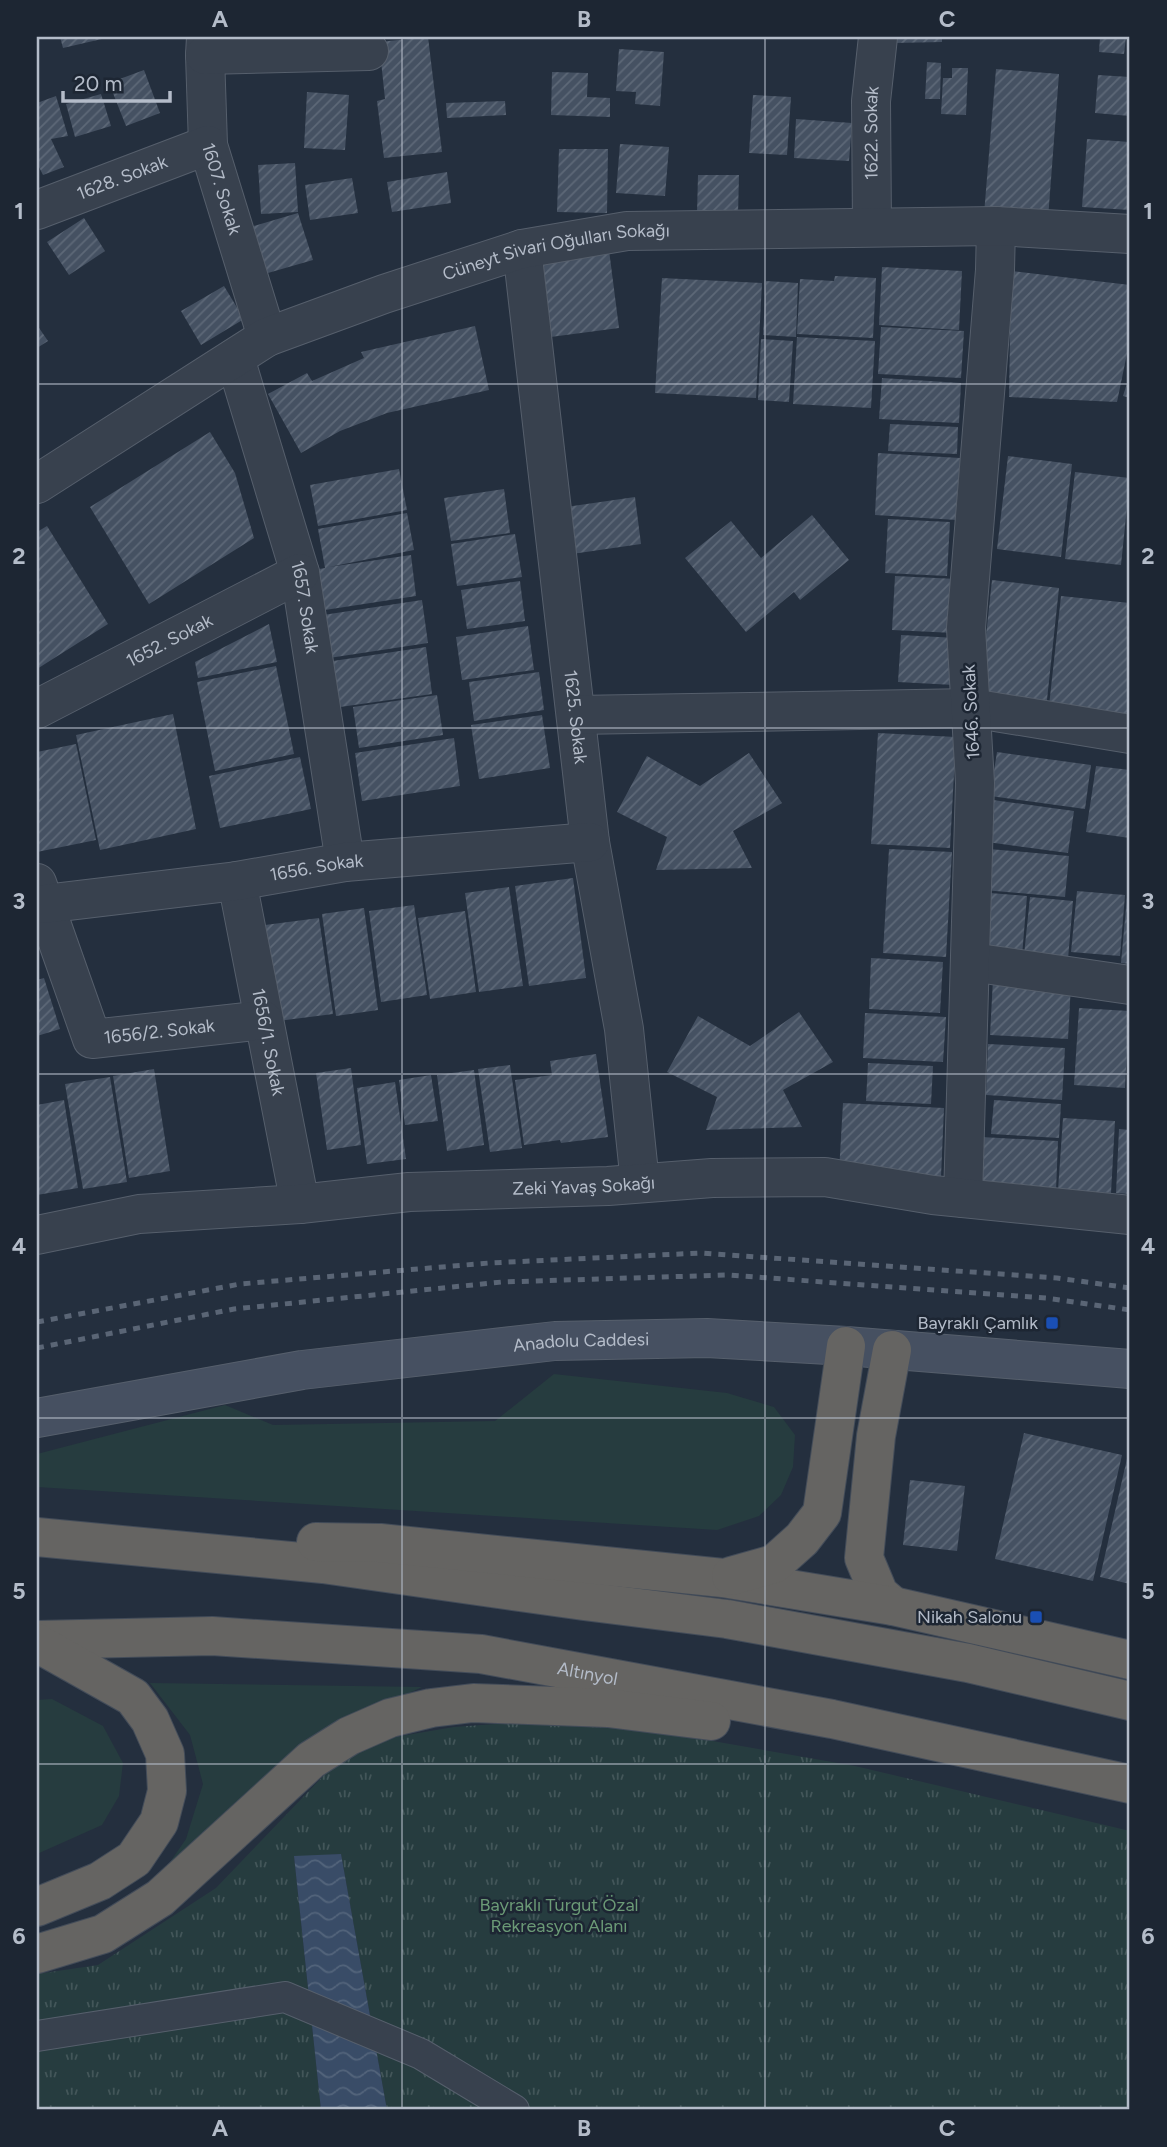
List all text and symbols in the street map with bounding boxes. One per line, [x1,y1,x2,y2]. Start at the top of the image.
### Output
text: A [212,5,229,33]
text: B [577,5,591,33]
text: C [939,5,956,33]
scale bar [63,60,170,104]
text: 20 m [74,71,122,96]
street label: 1622. Sokak [860,85,884,180]
street label: 1607. Sokak [197,140,246,238]
street label: 1628. Sokak [74,150,171,205]
text: 1 [14,197,24,225]
text: 1 [1143,197,1153,225]
street label: Cüneyt Sivari Oğulları Sokağı [440,219,670,285]
text: 2 [12,542,26,570]
text: 2 [1141,542,1155,570]
street label: 1657. Sokak [286,558,323,655]
street label: 1652. Sokak [122,609,216,672]
street label: 1646. Sokak [958,664,984,760]
street label: 1625. Sokak [559,669,592,765]
street label: 1656. Sokak [268,850,364,886]
text: 3 [13,887,25,915]
text: 3 [1142,887,1154,915]
street label: 1656/1. Sokak [247,986,290,1098]
street label: 1656/2. Sokak [103,1014,216,1049]
street label: Zeki Yavaş Sokağı [512,1171,656,1200]
text: 4 [12,1232,26,1260]
text: 4 [1141,1232,1155,1260]
place label: Bayraklı Çamlık [918,1312,1038,1334]
marker: Bayraklı Çamlık [1044,1315,1060,1331]
street label: Anadolu Caddesi [512,1328,650,1357]
text: 5 [12,1577,26,1605]
text: 5 [1141,1577,1155,1605]
place label: Nikah Salonu [917,1606,1022,1628]
marker: Nikah Salonu [1028,1609,1044,1625]
street label: Altınyol [556,1657,619,1690]
park label: Bayraklı Turgut Özal Rekreasyon Alanı [479,1894,639,1937]
text: 6 [12,1922,26,1950]
text: 6 [1141,1922,1155,1950]
text: A [212,2114,229,2142]
text: B [577,2114,591,2142]
text: C [939,2114,956,2142]

